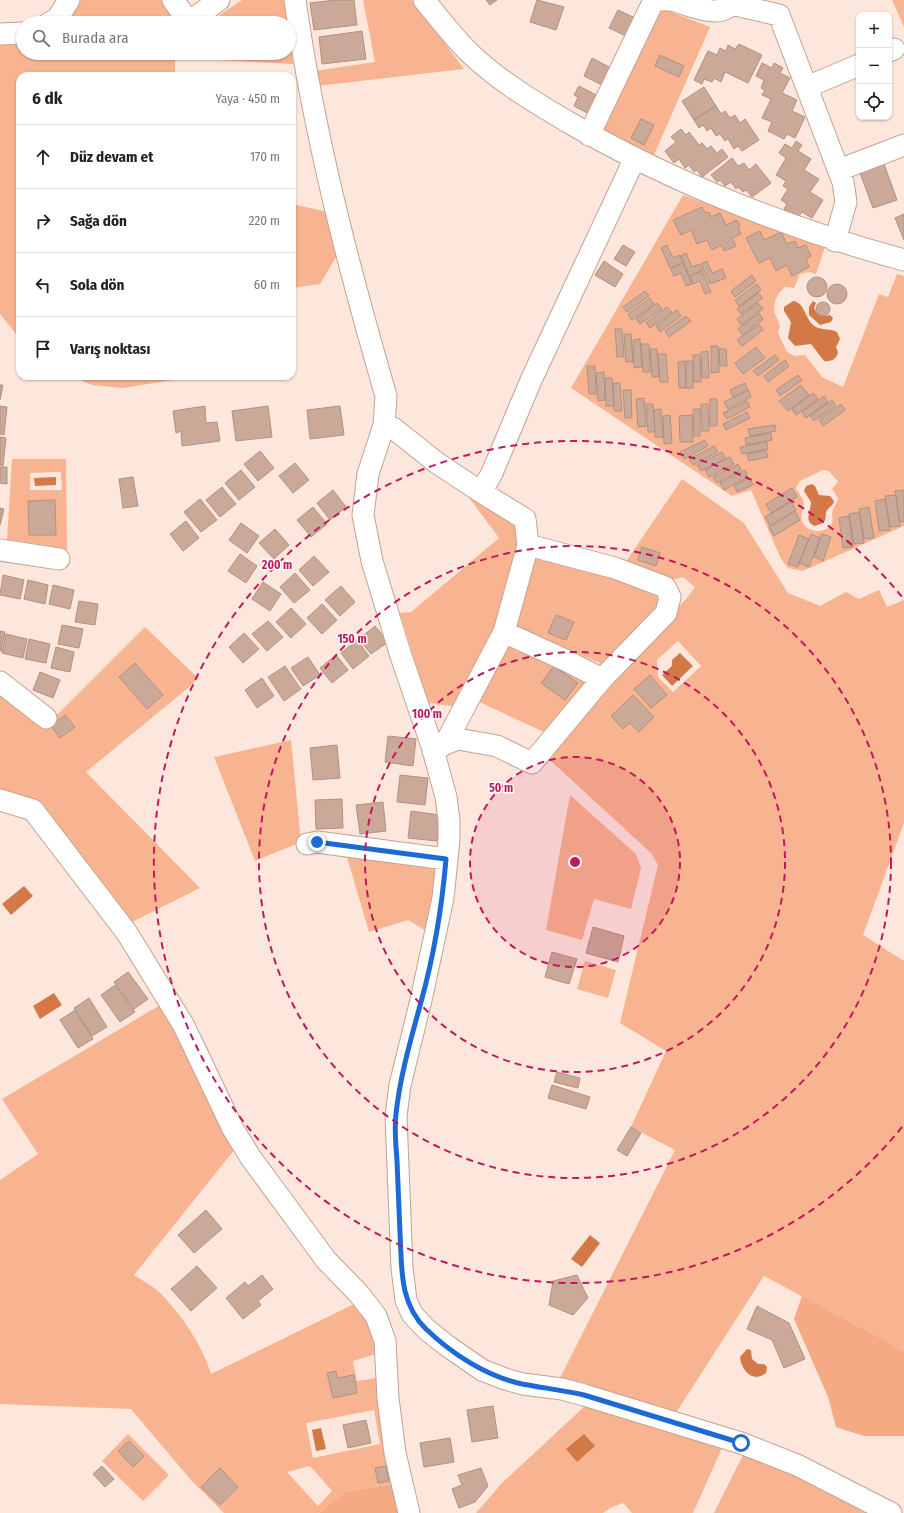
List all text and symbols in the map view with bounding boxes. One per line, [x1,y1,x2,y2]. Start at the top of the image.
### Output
map controls [856,12,892,120]
button: + [856,12,892,48]
search box [16,16,296,60]
icon: search [30,27,52,49]
text: Burada ara [62,29,129,47]
button: − [856,48,892,84]
button: locate [856,84,892,120]
text: 6 dk [32,88,62,109]
text: Yaya · 450 m [216,91,280,106]
icon: ahead [32,146,54,168]
text: Düz devam et [70,148,153,166]
text: 170 m [250,149,280,164]
icon: right [32,210,54,232]
text: Sağa dön [70,212,127,230]
text: 220 m [249,213,280,228]
icon: left [32,274,54,296]
text: Sola dön [70,276,124,294]
text: 60 m [254,277,280,292]
icon: arrive [32,338,54,360]
text: Varış noktası [70,340,150,358]
text: 200 m [261,558,292,572]
text: 150 m [337,632,367,646]
text: 100 m [412,707,442,721]
text: 50 m [489,781,513,795]
route end [308,833,326,851]
centre of rings [568,855,582,869]
route start [732,1434,750,1452]

